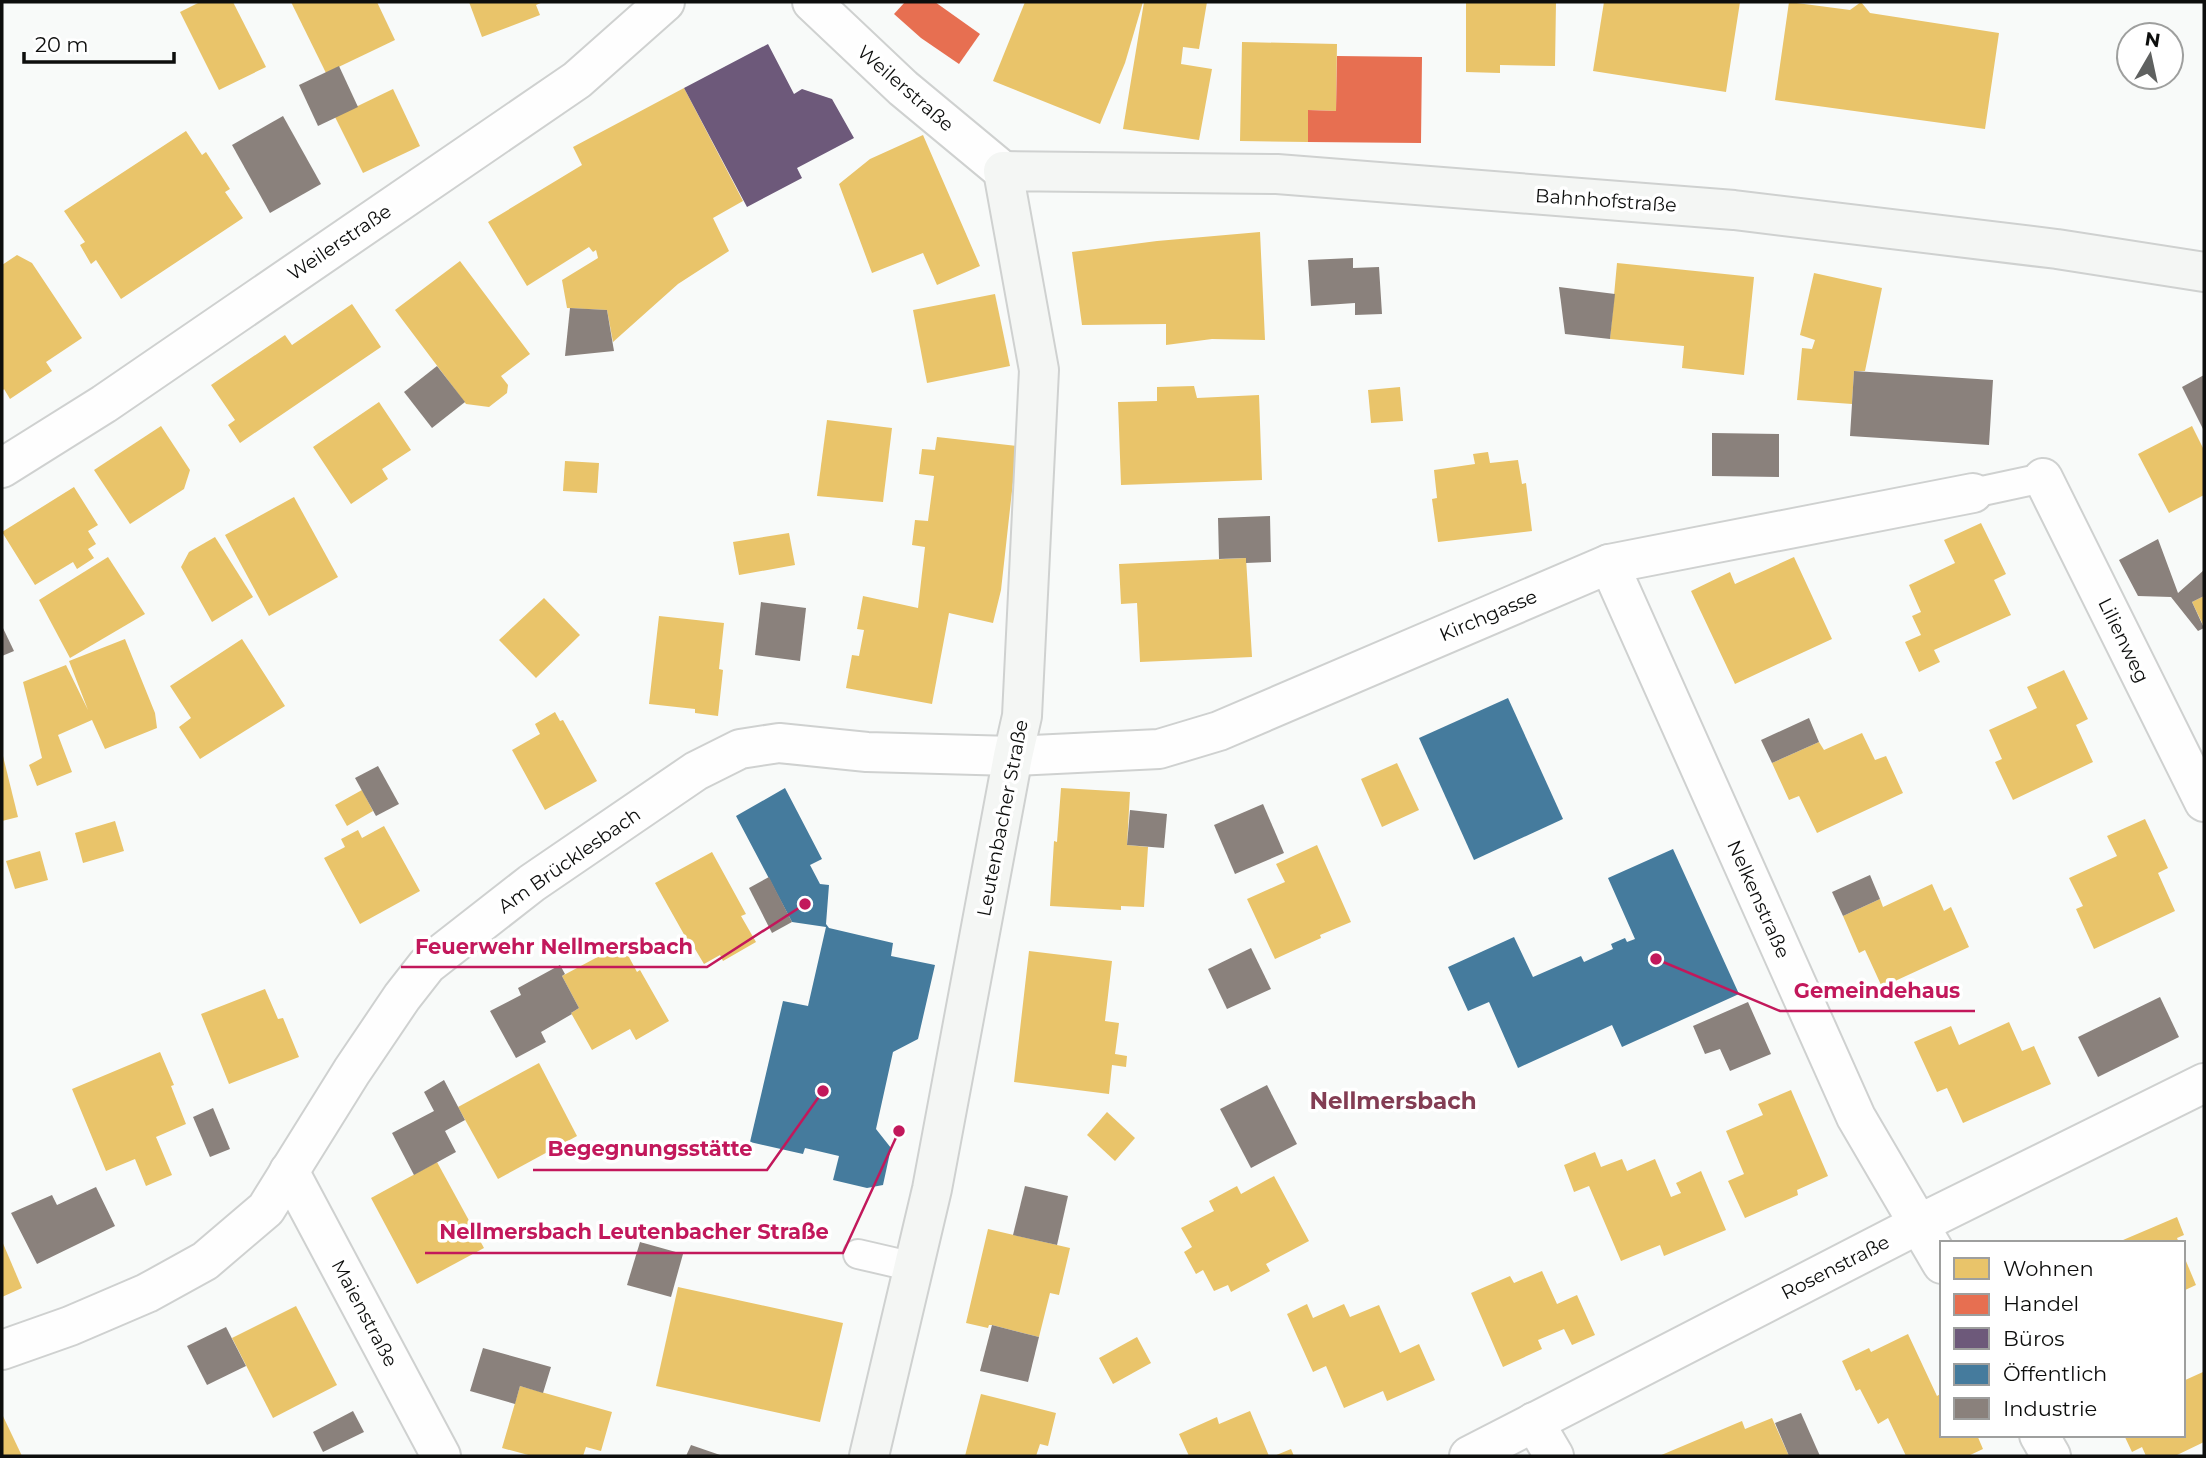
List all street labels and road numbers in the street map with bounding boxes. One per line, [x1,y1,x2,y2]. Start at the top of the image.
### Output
street label: Weilerstraße [853,40,959,136]
street label: Bahnhofstraße [1535,184,1677,217]
street label: Weilerstraße [283,199,395,286]
street label: Kirchgasse [1436,585,1540,646]
street label: Lilienweg [2093,594,2154,686]
street label: Leutenbacher Straße [972,718,1033,918]
street label: Am Brücklesbach [494,803,645,918]
street label: Nelkenstraße [1722,837,1795,962]
street label: Rosenstraße [1777,1230,1893,1305]
street label: Maienstraße [327,1256,402,1371]

